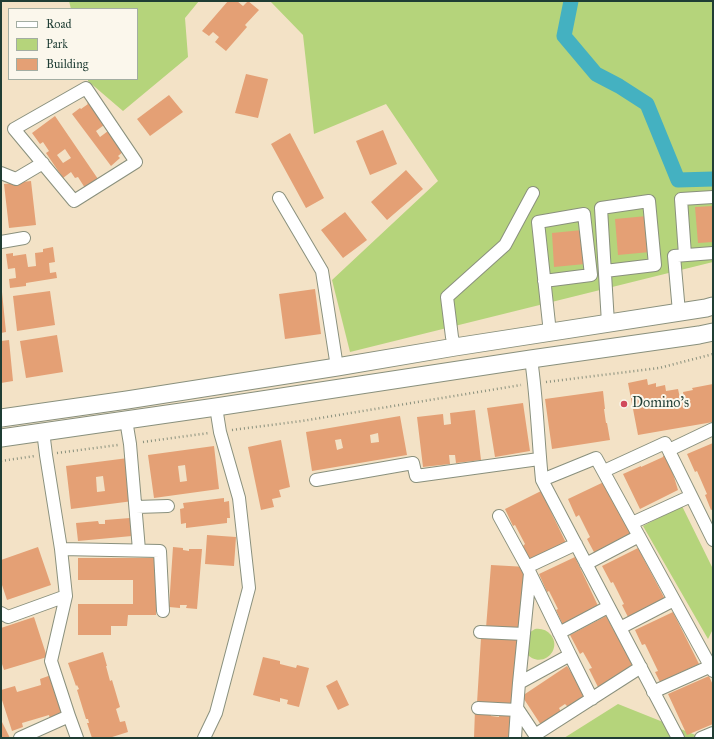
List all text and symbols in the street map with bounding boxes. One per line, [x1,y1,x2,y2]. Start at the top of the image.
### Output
legend [8,8,138,80]
text: Road [46,17,72,31]
text: Park [46,37,68,51]
text: Building [46,57,88,71]
place label: Domino's [632,396,689,412]
marker: Domino's [619,399,629,409]

